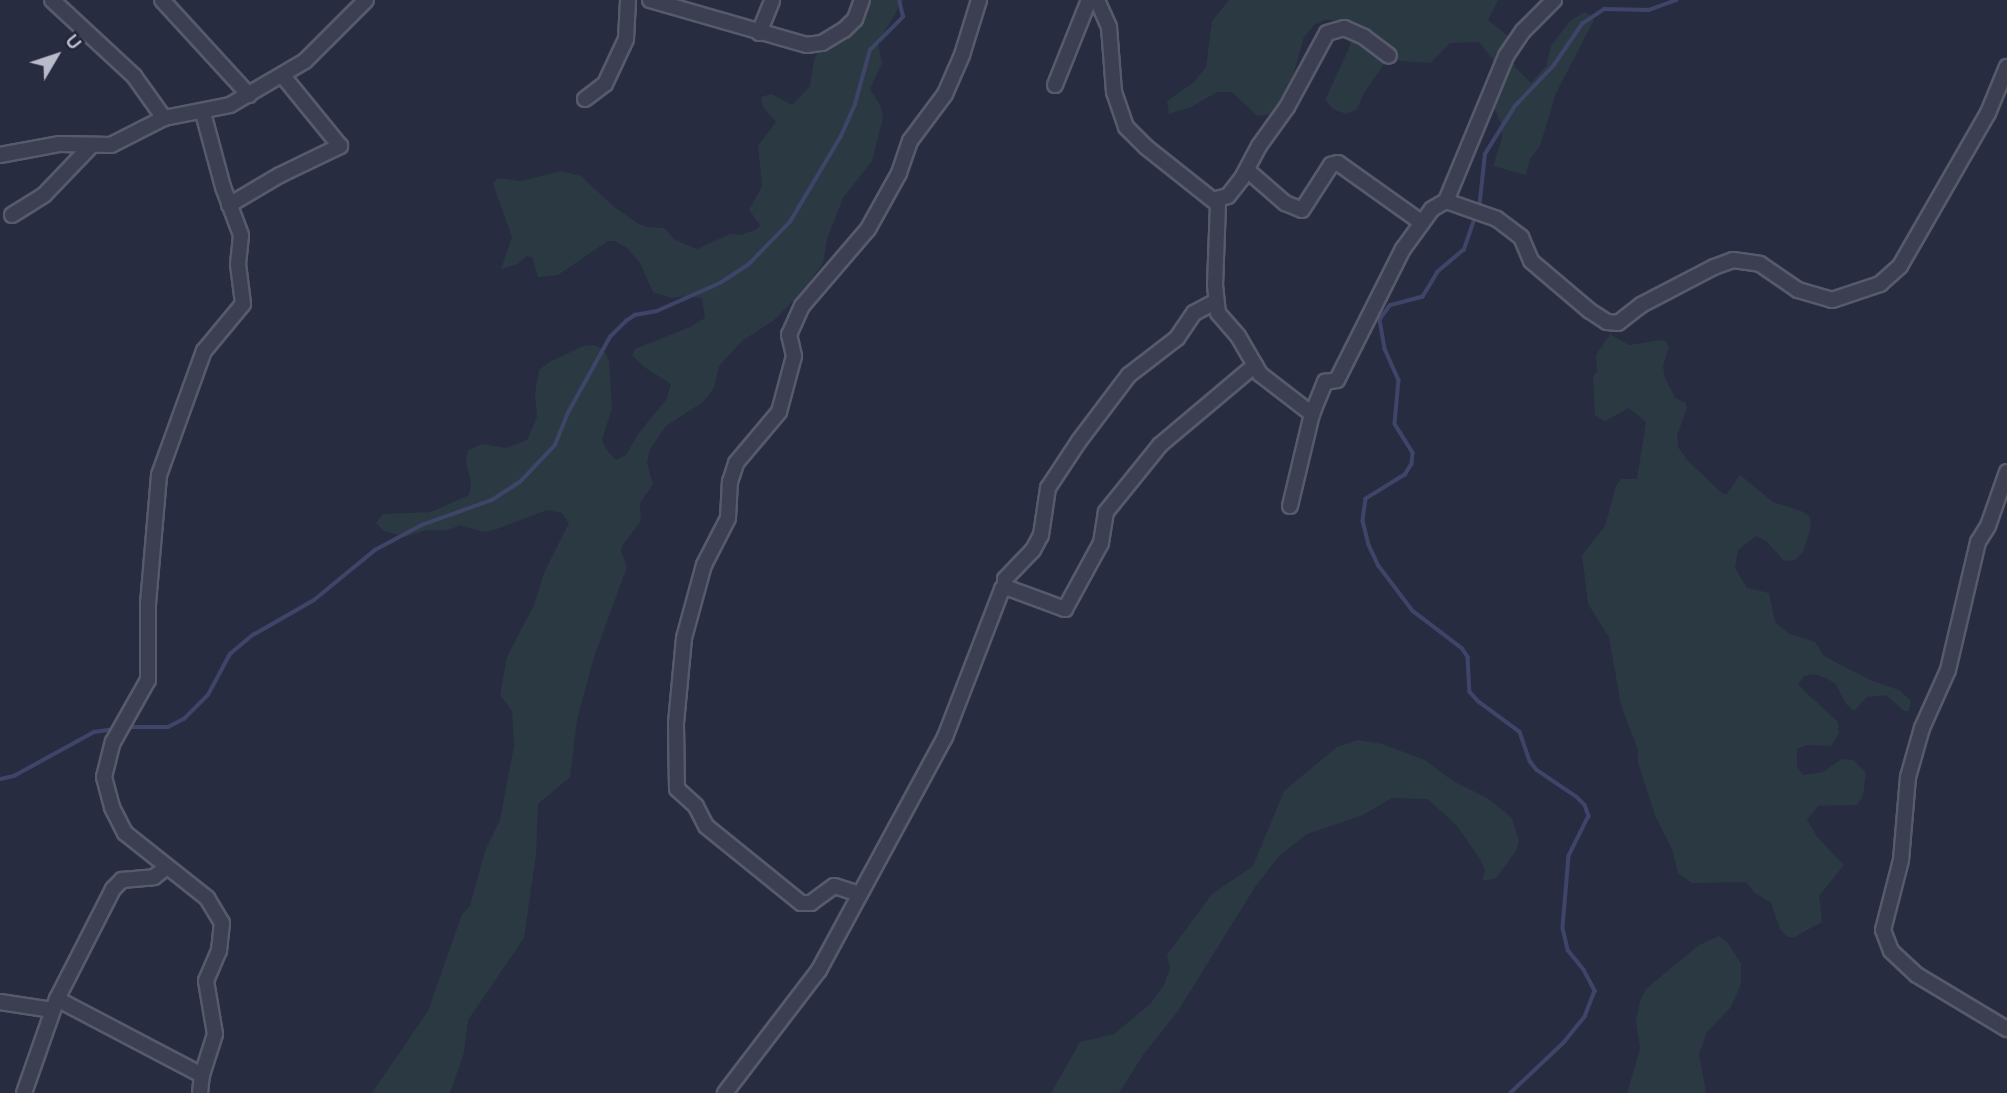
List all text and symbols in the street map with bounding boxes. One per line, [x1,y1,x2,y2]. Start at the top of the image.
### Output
north arrow [21,21,91,91]
text: U [59,30,86,56]

